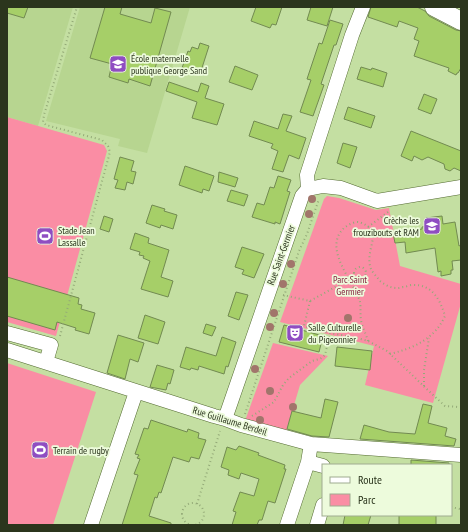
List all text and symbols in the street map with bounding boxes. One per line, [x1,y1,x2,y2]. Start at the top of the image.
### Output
place label: École maternelle publique George Sand [131,52,207,77]
school or university icon: École maternelle publique George Sand [108,54,128,74]
place label: Crèche les frouzibouts et RAM [353,214,420,239]
school or university icon: Crèche les frouzibouts et RAM [422,216,442,236]
street label: Rue Saint-Germier [264,223,298,287]
place label: Stade Jean Lassalle [58,224,95,249]
sports icon: Stade Jean Lassalle [35,226,55,246]
park label: Parc Saint Germier [333,273,367,298]
place label: Salle Culturelle du Pigeonnier [308,321,361,346]
theatre icon: Salle Culturelle du Pigeonnier [285,323,305,343]
street label: Rue Guillaume Berdeil [191,404,269,439]
sports icon: Terrain de rugby [30,440,50,460]
place label: Terrain de rugby [53,444,109,457]
legend [322,464,452,516]
text: Route [358,472,382,487]
text: Parc [358,492,376,507]

